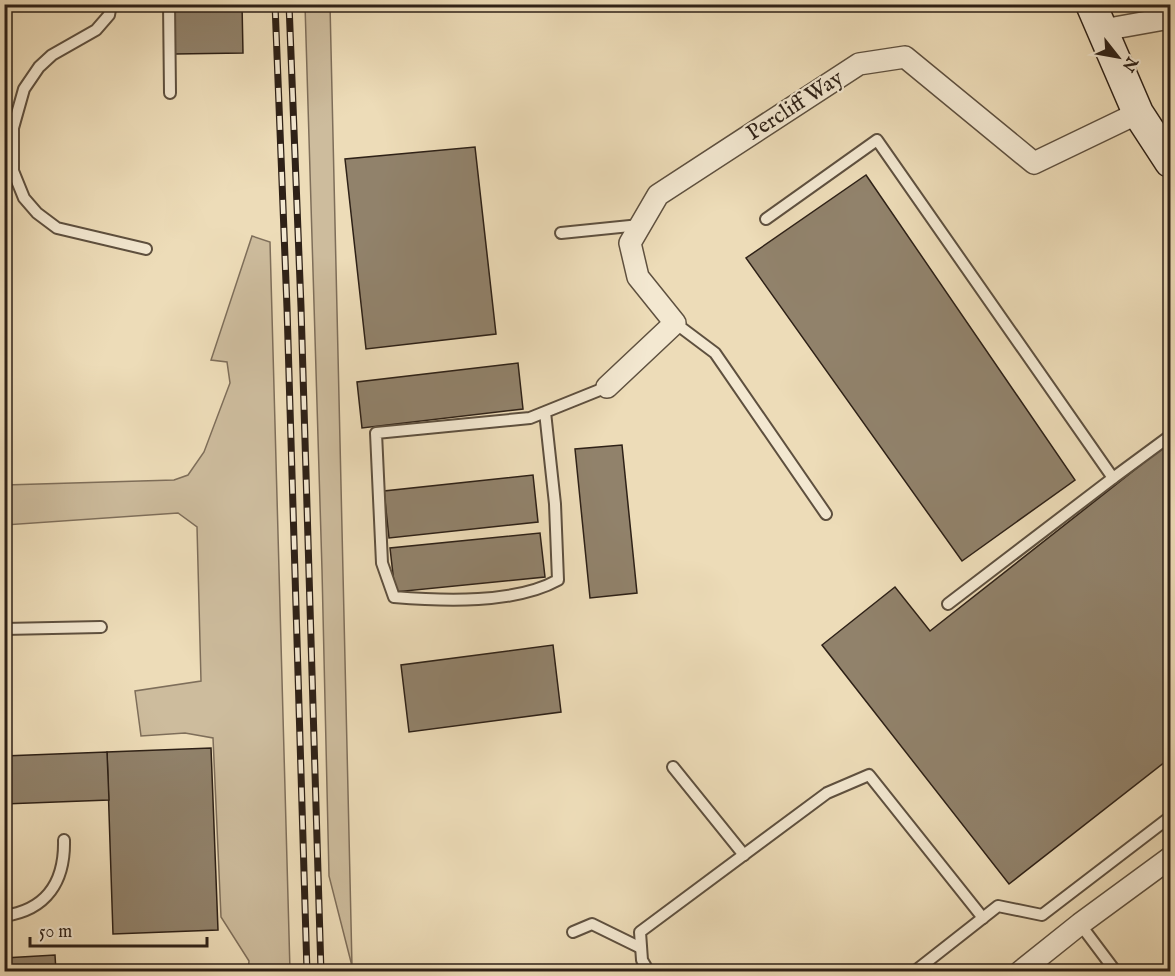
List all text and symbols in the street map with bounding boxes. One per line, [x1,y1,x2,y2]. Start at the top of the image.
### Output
north arrow [1088,27,1148,87]
text: N [1117,52,1142,75]
street label: Percliff Way [741,64,849,148]
scale bar [30,910,207,948]
text: 50 m [39,921,72,944]

